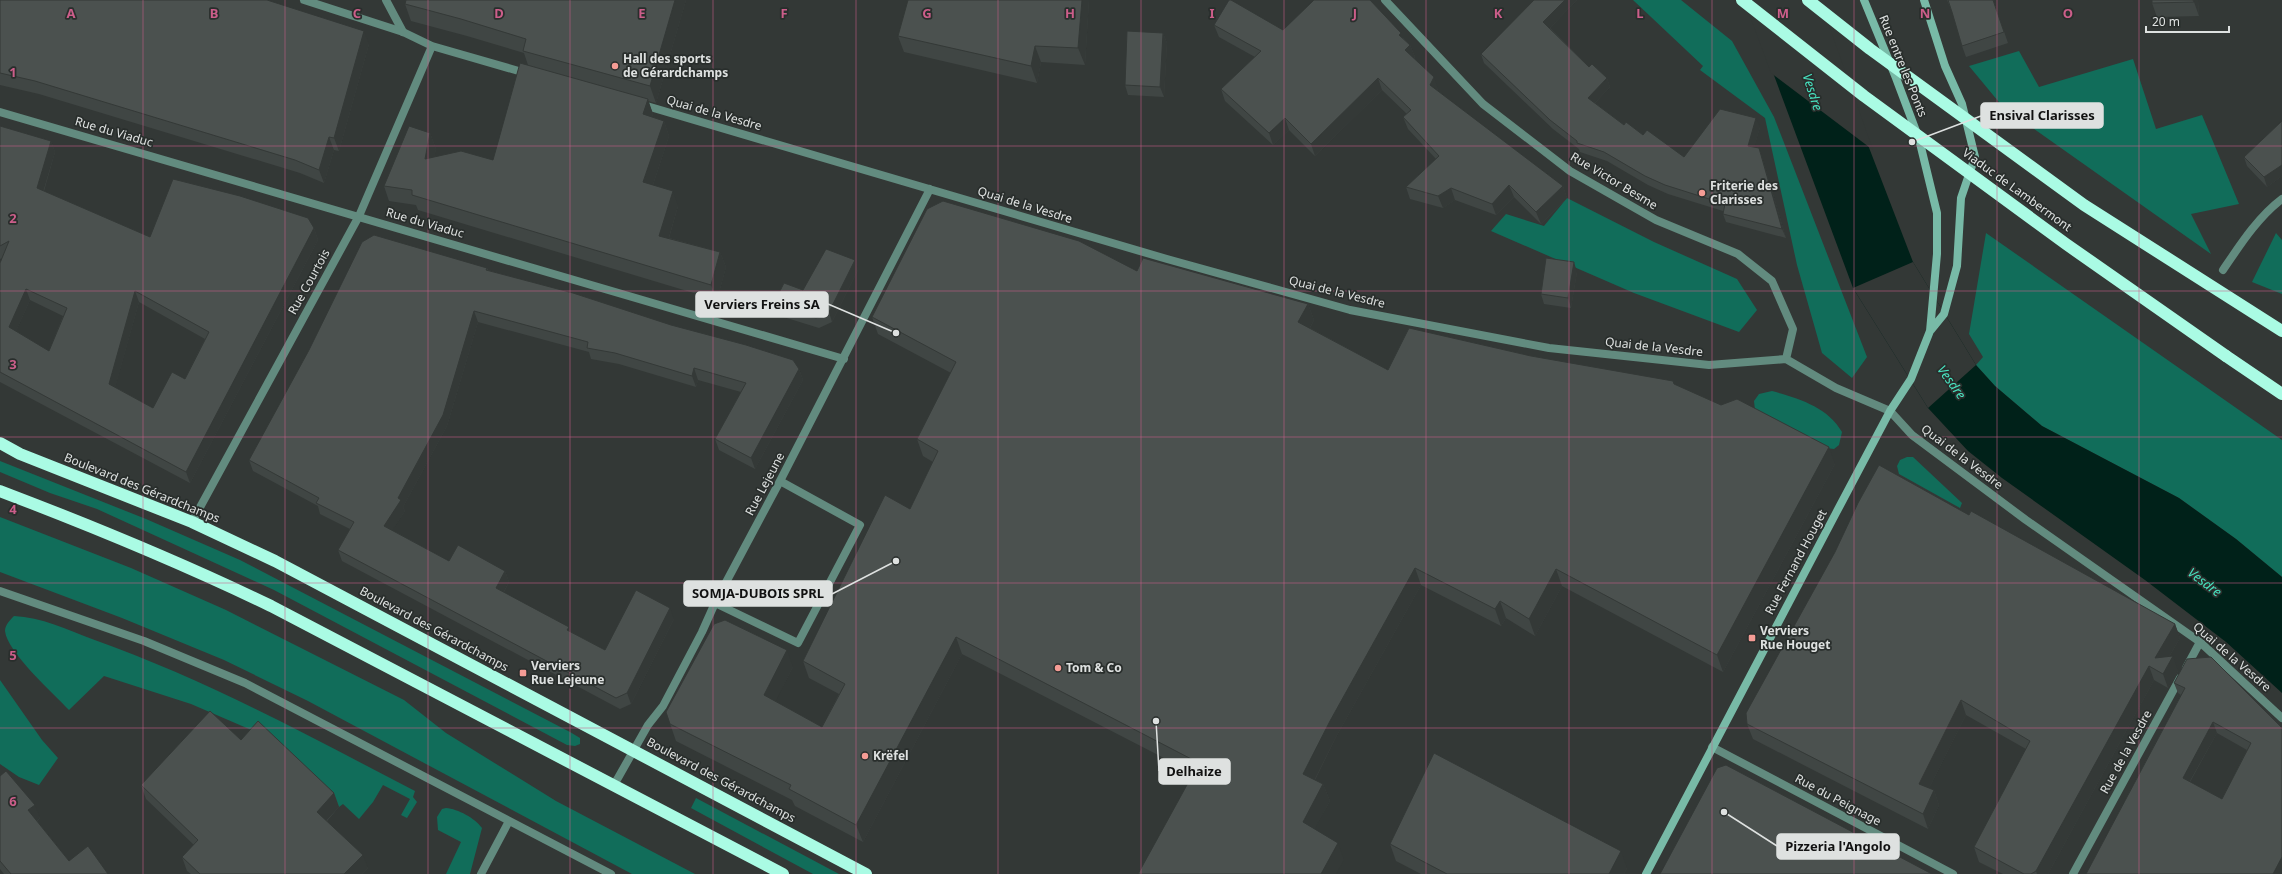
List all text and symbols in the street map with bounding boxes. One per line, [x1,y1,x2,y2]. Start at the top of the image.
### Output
text: A [67,4,76,22]
text: B [210,4,218,22]
text: C [353,4,361,22]
text: D [494,4,504,22]
text: E [638,4,646,22]
text: F [780,4,788,22]
text: G [922,4,932,22]
text: H [1065,4,1075,22]
text: I [1209,4,1215,22]
text: J [1352,4,1357,22]
text: K [1494,4,1503,22]
text: L [1636,4,1644,22]
text: M [1777,4,1789,22]
text: N [1920,4,1930,22]
text: O [2063,4,2073,22]
scale bar [2146,8,2229,34]
street label: Rue entre les Ponts [1875,12,1932,120]
text: 20 m [2152,13,2180,30]
place label: Hall des sports de Gérardchamps [623,50,728,81]
marker: Hall des sports de Gérardchamps [610,61,620,71]
text: 1 [9,63,17,81]
water label: Vesdre [1799,71,1828,113]
street label: Quai de la Vesdre [665,91,764,134]
callout: Ensival Clarisses [1981,103,2103,128]
text: Ensival Clarisses [1989,106,2095,124]
street label: Rue du Viaduc [73,112,155,151]
street label: Viaduc de Lambermont [1959,144,2076,236]
street label: Rue Victor Besme [1568,148,1661,213]
place label: Friterie des Clarisses [1710,177,1778,208]
street label: Quai de la Vesdre [976,182,1075,227]
marker: Friterie des Clarisses [1697,188,1707,198]
street label: Rue du Viaduc [384,203,466,242]
text: 2 [9,209,17,227]
street label: Rue Courtois [284,246,334,318]
street label: Quai de la Vesdre [1287,271,1387,312]
callout: Verviers Freins SA [696,292,828,317]
text: Verviers Freins SA [704,295,820,313]
street label: Quai de la Vesdre [1604,333,1704,360]
text: 3 [9,355,17,373]
water label: Vesdre [1934,361,1971,403]
street label: Quai de la Vesdre [1918,420,2007,493]
street label: Boulevard des Gérardchamps [62,448,223,527]
street label: Rue Lejeune [741,449,788,518]
text: 4 [9,500,17,518]
street label: Rue Fernand Houget [1761,506,1831,617]
water label: Vesdre [2184,563,2226,601]
callout: SOMJA-DUBOIS SPRL [684,581,832,606]
street label: Boulevard des Gérardchamps [357,582,512,675]
text: SOMJA-DUBOIS SPRL [692,584,824,602]
street label: Quai de la Vesdre [2190,618,2275,695]
place label: Verviers Rue Houget [1760,622,1830,653]
marker: Verviers Rue Houget [1747,633,1757,643]
text: 5 [9,646,17,664]
place label: Verviers Rue Lejeune [531,657,604,688]
place label: Tom & Co [1066,659,1122,676]
marker: Tom & Co [1053,663,1063,673]
marker: Verviers Rue Lejeune [518,668,528,678]
street label: Rue de la Vesdre [2096,707,2156,797]
street label: Boulevard des Gérardchamps [644,733,799,826]
place label: Krëfel [873,747,909,764]
marker: Krëfel [860,751,870,761]
callout: Delhaize [1159,759,1230,784]
text: Delhaize [1166,762,1222,780]
street label: Rue du Peignage [1792,770,1885,830]
text: 6 [9,792,17,810]
callout: Pizzeria l'Angolo [1777,834,1899,859]
text: Pizzeria l'Angolo [1785,837,1891,855]

